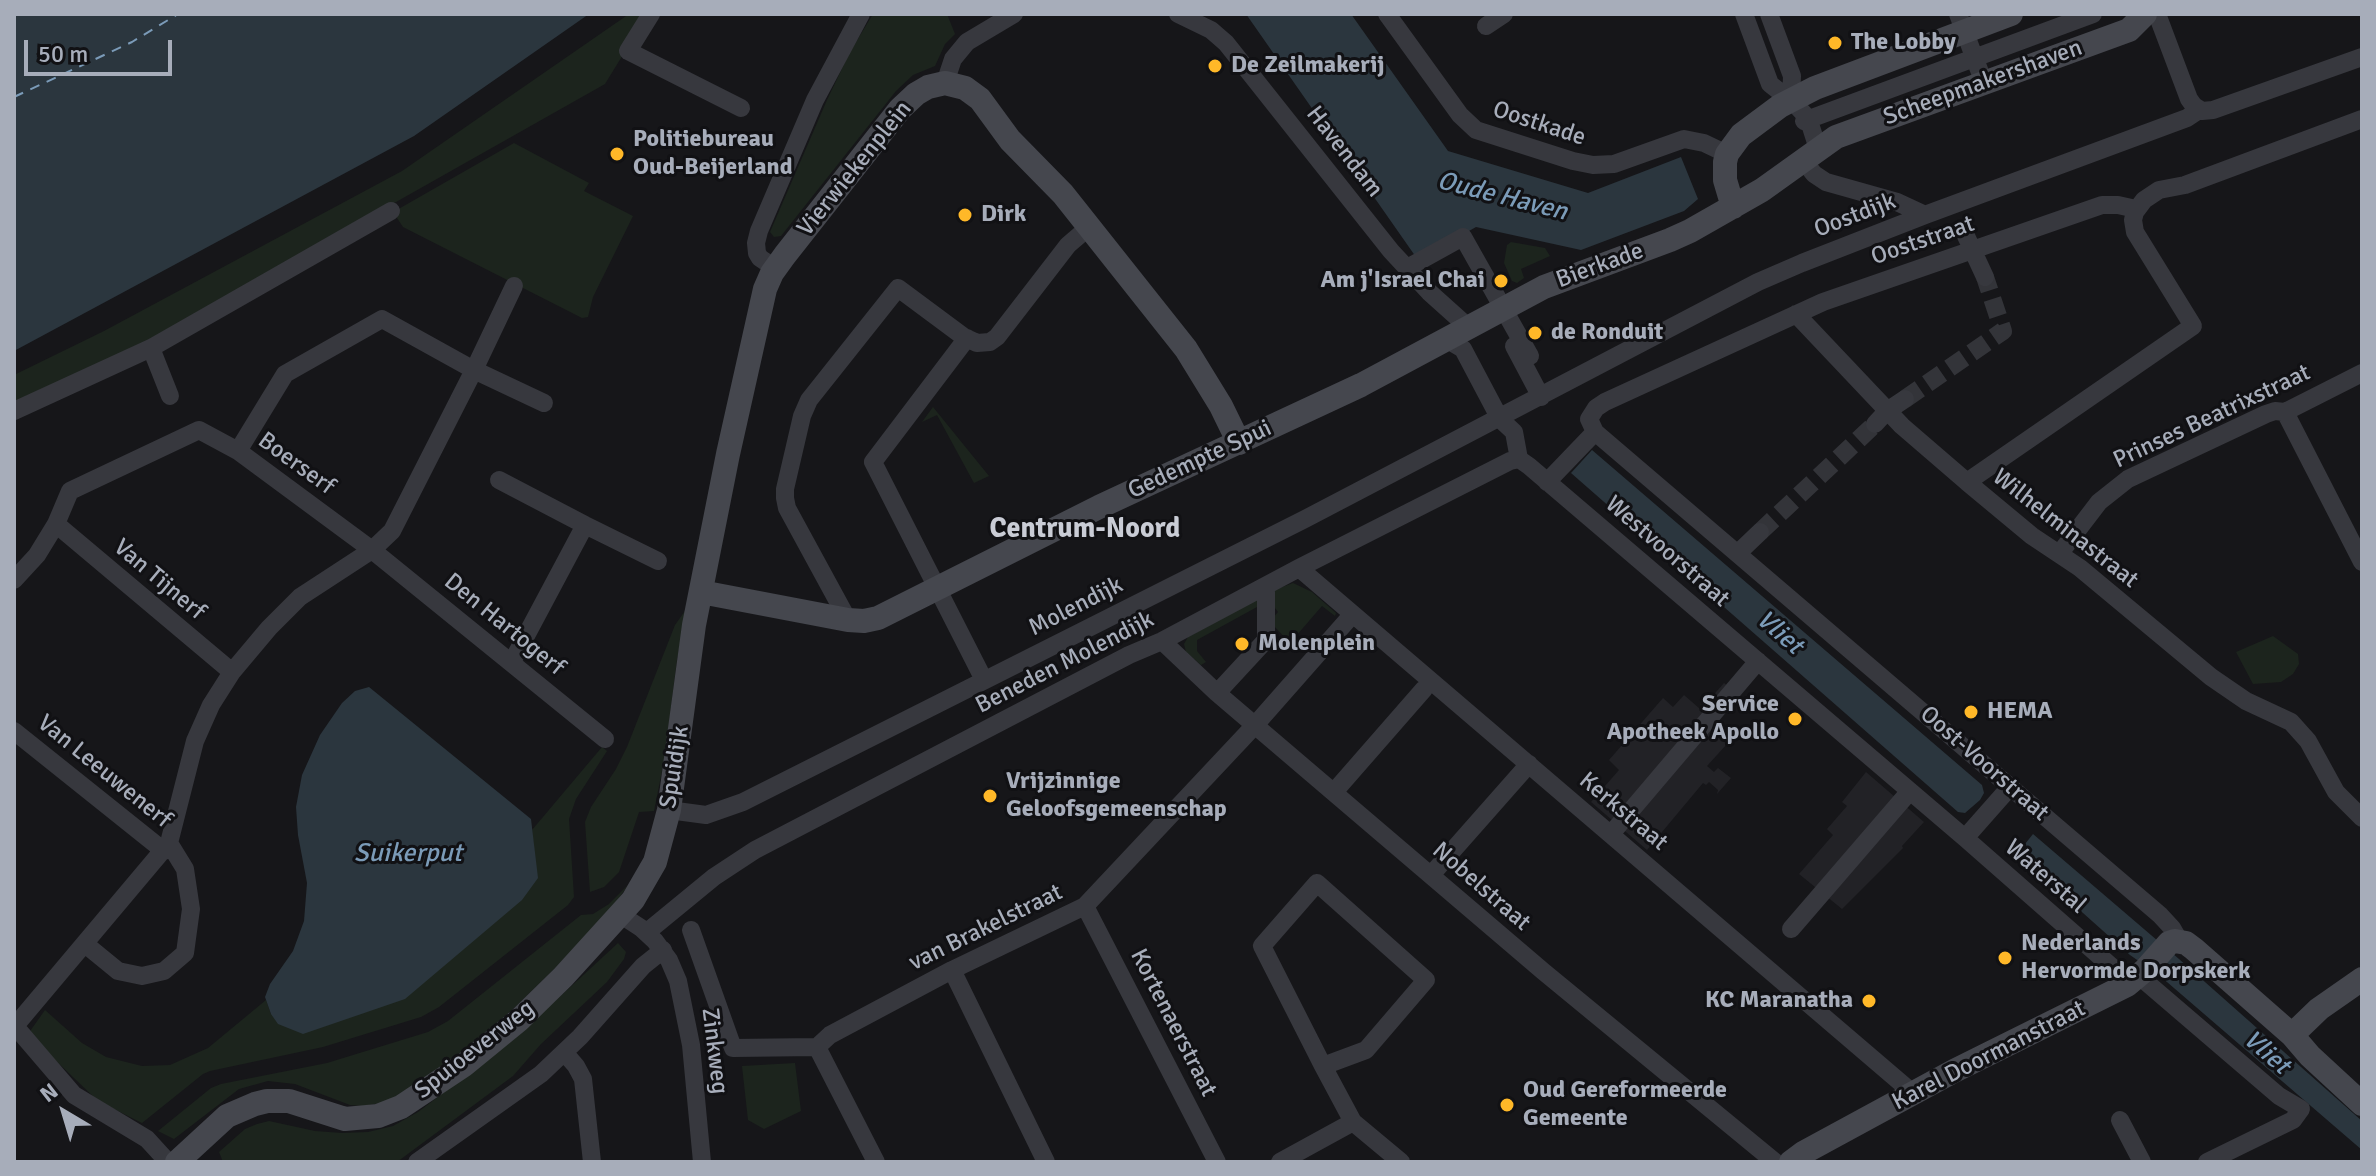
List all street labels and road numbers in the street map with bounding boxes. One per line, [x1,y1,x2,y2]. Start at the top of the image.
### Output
street label: Scheepmakershaven [1880,34,2086,132]
street label: Oostkade [1489,95,1589,153]
street label: Vierwiekenplein [792,96,918,242]
street label: Havendam [1299,101,1389,203]
street label: Oostdijk [1810,187,1900,245]
street label: Ooststraat [1868,210,1978,272]
street label: Bierkade [1552,237,1648,295]
street label: Prinses Beatrixstraat [2109,359,2315,475]
street label: Gedempte Spui [1124,414,1276,506]
street label: Boerserf [252,427,340,501]
street label: Wilhelminastraat [1986,463,2144,595]
street label: Westvoorstraat [1599,490,1735,614]
street label: Van Tijnerf [107,533,211,627]
street label: Den Hartogerf [438,568,570,682]
street label: Molendijk [1024,571,1128,643]
street label: Beneden Molendijk [971,606,1159,720]
street label: Oost-Voorstraat [1914,700,2054,828]
street label: Van Leeuwenerf [31,709,177,835]
street label: Spuidijk [654,724,696,810]
street label: Kerkstraat [1573,767,1673,857]
street label: Waterstal [1998,834,2092,920]
street label: Nobelstraat [1426,837,1536,937]
street label: van Brakelstraat [905,878,1067,978]
street label: Kortenaerstraat [1123,944,1223,1102]
street label: Spuioeverweg [410,994,540,1106]
street label: Karel Doormanstraat [1888,995,2090,1117]
street label: Zinkweg [694,1006,734,1096]

